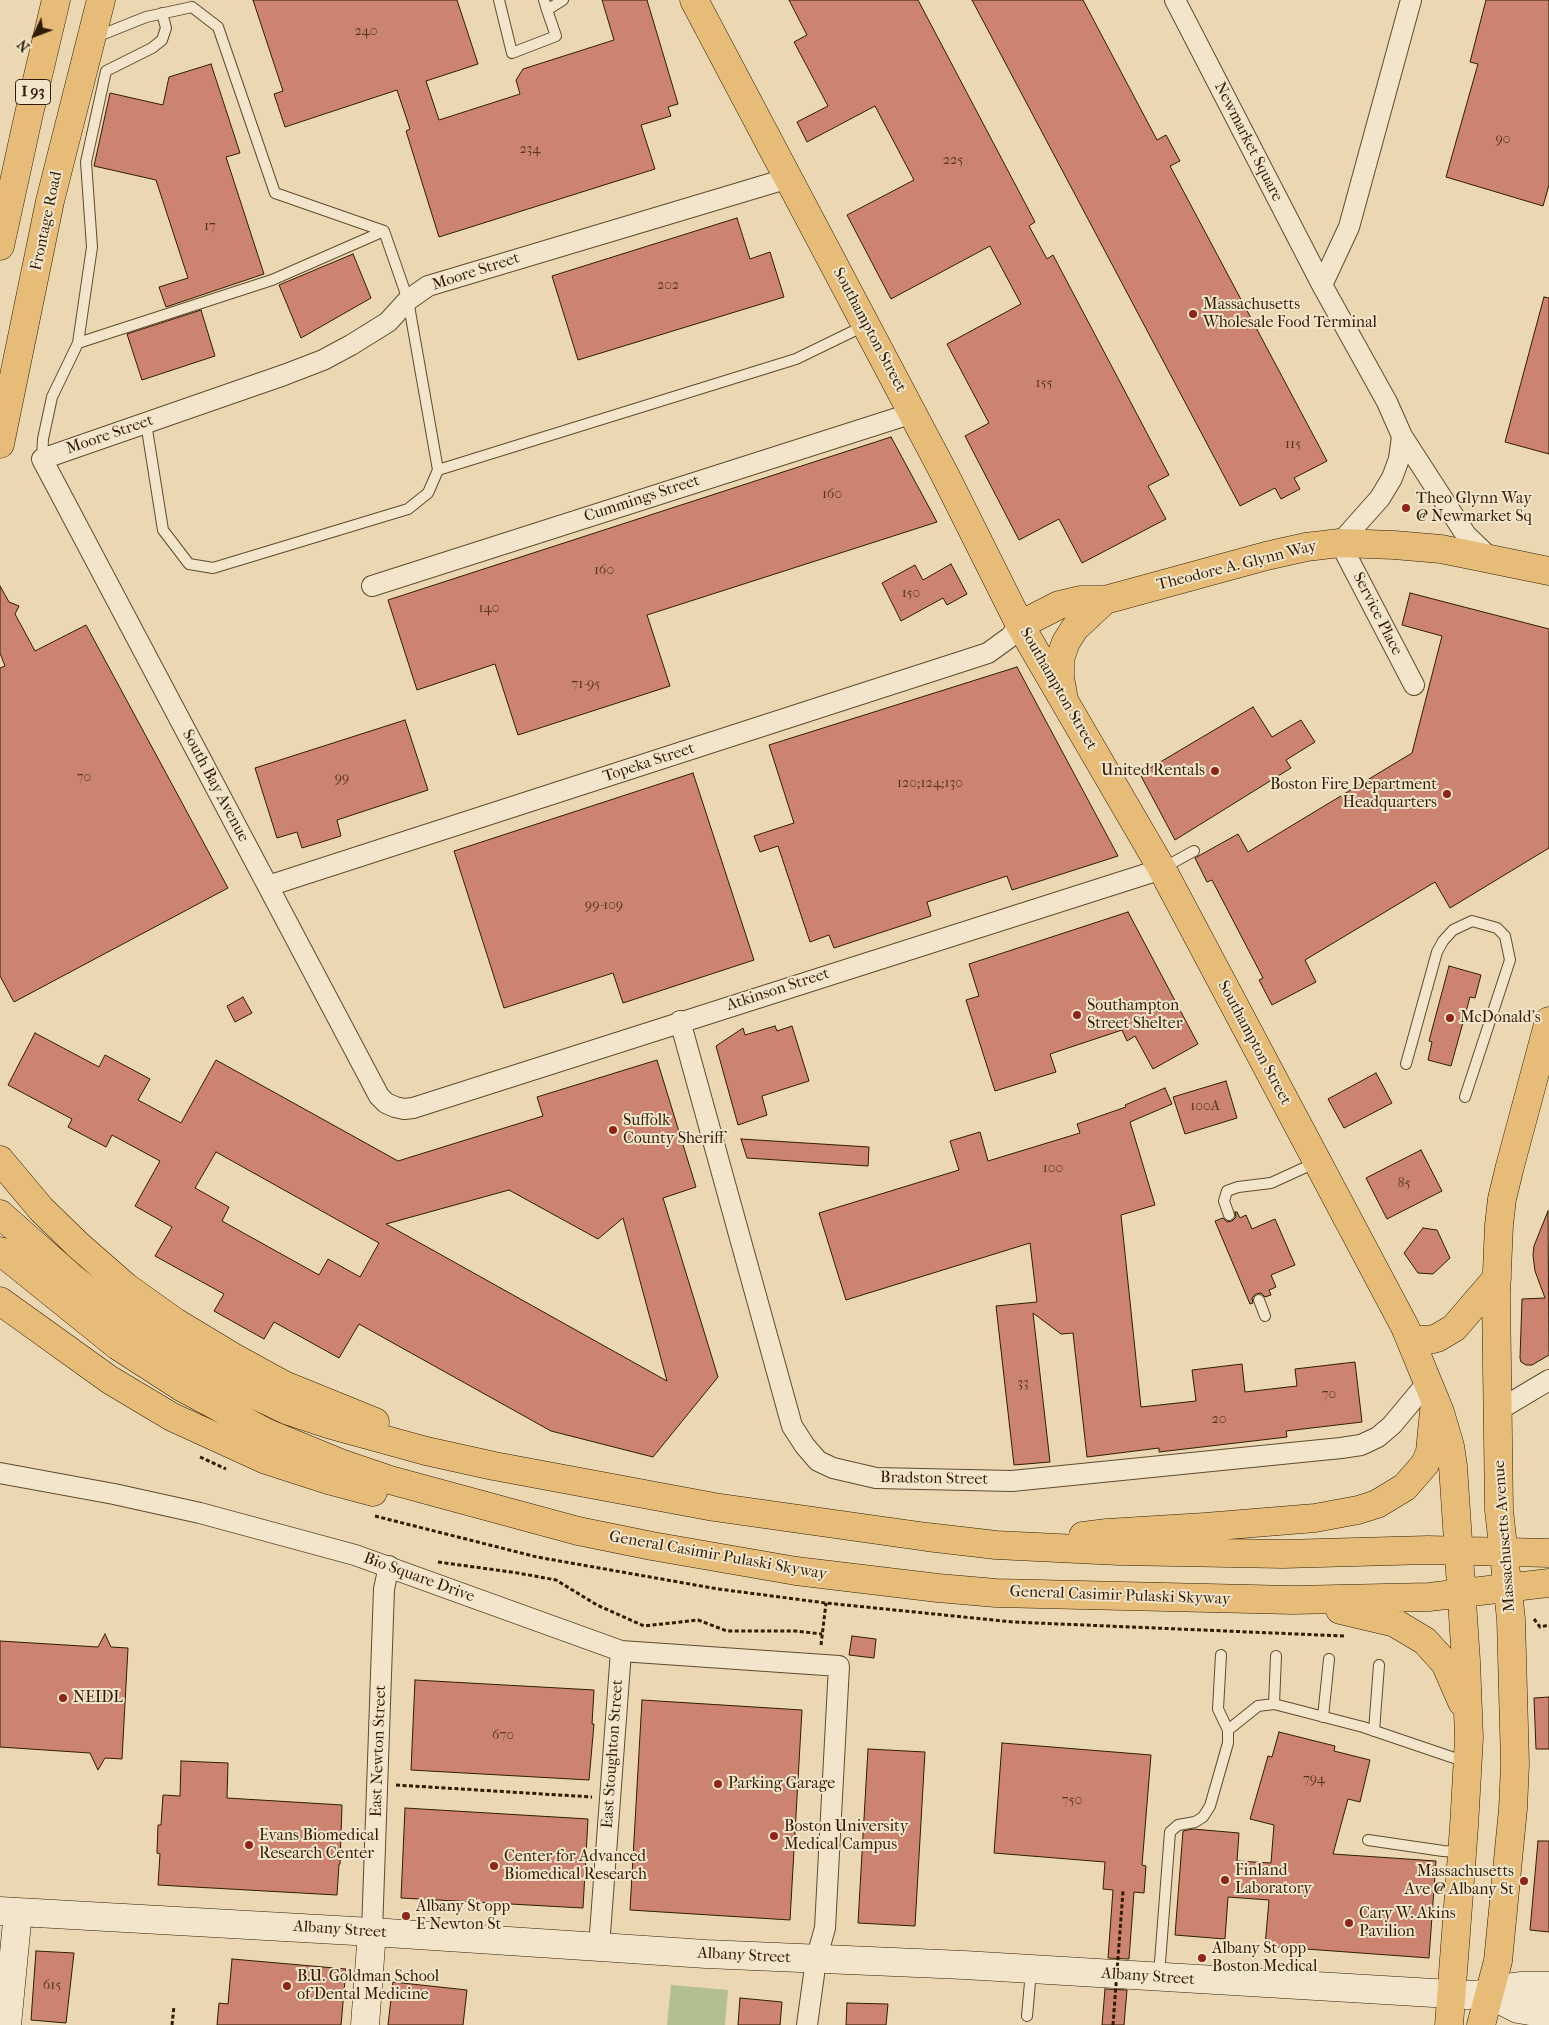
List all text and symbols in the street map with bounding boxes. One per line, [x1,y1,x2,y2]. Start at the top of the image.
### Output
north arrow [10,10,60,60]
house number: 240 [354,24,378,40]
text: N [14,36,34,55]
street label: Newmarket Square [1210,79,1286,205]
road number: I 93 [15,80,50,104]
house number: 90 [1495,132,1511,148]
house number: 234 [519,142,541,158]
house number: 225 [943,153,963,169]
street label: Frontage Road [27,170,67,272]
house number: 17 [204,219,216,235]
street label: Moore Street [430,249,522,295]
street label: Southampton Street [828,265,910,395]
house number: 202 [657,278,679,294]
place label: Massachusetts Wholesale Food Terminal [1203,295,1377,333]
marker: Massachusetts Wholesale Food Terminal [1187,308,1199,320]
house number: 155 [1036,376,1052,392]
street label: Moore Street [64,411,156,459]
house number: 115 [1285,437,1301,453]
street label: Cummings Street [582,471,702,527]
house number: 160 [822,487,842,503]
place label: Theo Glynn Way @ Newmarket Sq [1416,489,1532,527]
marker: Theo Glynn Way @ Newmarket Sq [1400,502,1412,514]
street label: Theodore A. Glynn Way [1155,537,1319,595]
house number: 160 [594,563,614,579]
street label: Service Place [1348,569,1406,659]
house number: 150 [902,586,920,602]
house number: 140 [479,601,499,617]
street label: Southampton Street [1015,624,1101,754]
house number: 71-95 [572,677,600,693]
street label: South Bay Avenue [177,727,253,845]
street label: Topeka Street [601,739,697,787]
place label: United Rentals [1101,761,1205,781]
marker: United Rentals [1209,765,1221,777]
house number: 70 [77,770,91,786]
house number: 99 [335,771,349,787]
place label: Boston Fire Department Headquarters [1270,775,1437,813]
house number: 120;124;130 [897,776,963,792]
marker: Boston Fire Department Headquarters [1441,788,1453,800]
house number: 99-109 [585,898,623,914]
street label: Atkinson Street [724,964,832,1016]
street label: Southampton Street [1213,978,1295,1108]
place label: Southampton Street Shelter [1087,996,1182,1034]
place label: McDonald's [1460,1008,1541,1028]
marker: Southampton Street Shelter [1071,1009,1083,1021]
marker: McDonald's [1444,1012,1456,1024]
house number: 100A [1190,1099,1220,1115]
place label: Suffolk County Sheriff [623,1111,724,1149]
marker: Suffolk County Sheriff [607,1124,619,1136]
house number: 100 [1043,1161,1063,1177]
house number: 85 [1397,1176,1411,1192]
house number: 33 [1017,1376,1029,1392]
house number: 70 [1322,1387,1336,1403]
house number: 20 [1212,1412,1226,1428]
street label: Massachusetts Avenue [1490,1459,1520,1613]
street label: Bradston Street [880,1468,988,1490]
street label: General Casimir Pulaski Skyway [608,1527,828,1585]
street label: Bio Square Drive [361,1549,477,1607]
street label: General Casimir Pulaski Skyway [1009,1583,1231,1609]
street label: East Stoughton Street [598,1679,628,1829]
street label: East Newton Street [367,1684,391,1818]
place label: NEIDL [73,1688,123,1708]
marker: NEIDL [57,1692,69,1704]
house number: 670 [492,1728,514,1744]
house number: 794 [1303,1772,1325,1788]
place label: Parking Garage [728,1774,835,1794]
marker: Parking Garage [712,1778,724,1790]
house number: 750 [1062,1793,1082,1809]
place label: Boston University Medical Campus [784,1817,908,1855]
place label: Evans Biomedical Research Center [259,1826,379,1864]
marker: Boston University Medical Campus [768,1830,780,1842]
marker: Evans Biomedical Research Center [243,1839,255,1851]
place label: Center for Advanced Biomedical Research [504,1847,647,1885]
marker: Center for Advanced Biomedical Research [488,1860,500,1872]
place label: Finland Laboratory [1235,1861,1312,1899]
place label: Massachusetts Ave @ Albany St [1404,1862,1514,1900]
marker: Finland Laboratory [1219,1874,1231,1886]
marker: Massachusetts Ave @ Albany St [1518,1875,1530,1887]
place label: Albany St opp E Newton St [416,1897,510,1935]
place label: Cary W. Akins Pavilion [1359,1904,1456,1942]
marker: Albany St opp E Newton St [400,1910,412,1922]
street label: Albany Street [293,1917,387,1943]
marker: Cary W. Akins Pavilion [1343,1917,1355,1929]
place label: Albany St opp Boston Medical [1212,1939,1317,1977]
street label: Albany Street [697,1944,791,1968]
marker: Albany St opp Boston Medical [1196,1952,1208,1964]
street label: Albany Street [1101,1964,1195,1990]
place label: B.U. Goldman School of Dental Medicine [297,1967,439,2005]
house number: 615 [43,1978,61,1994]
marker: B.U. Goldman School of Dental Medicine [281,1980,293,1992]

